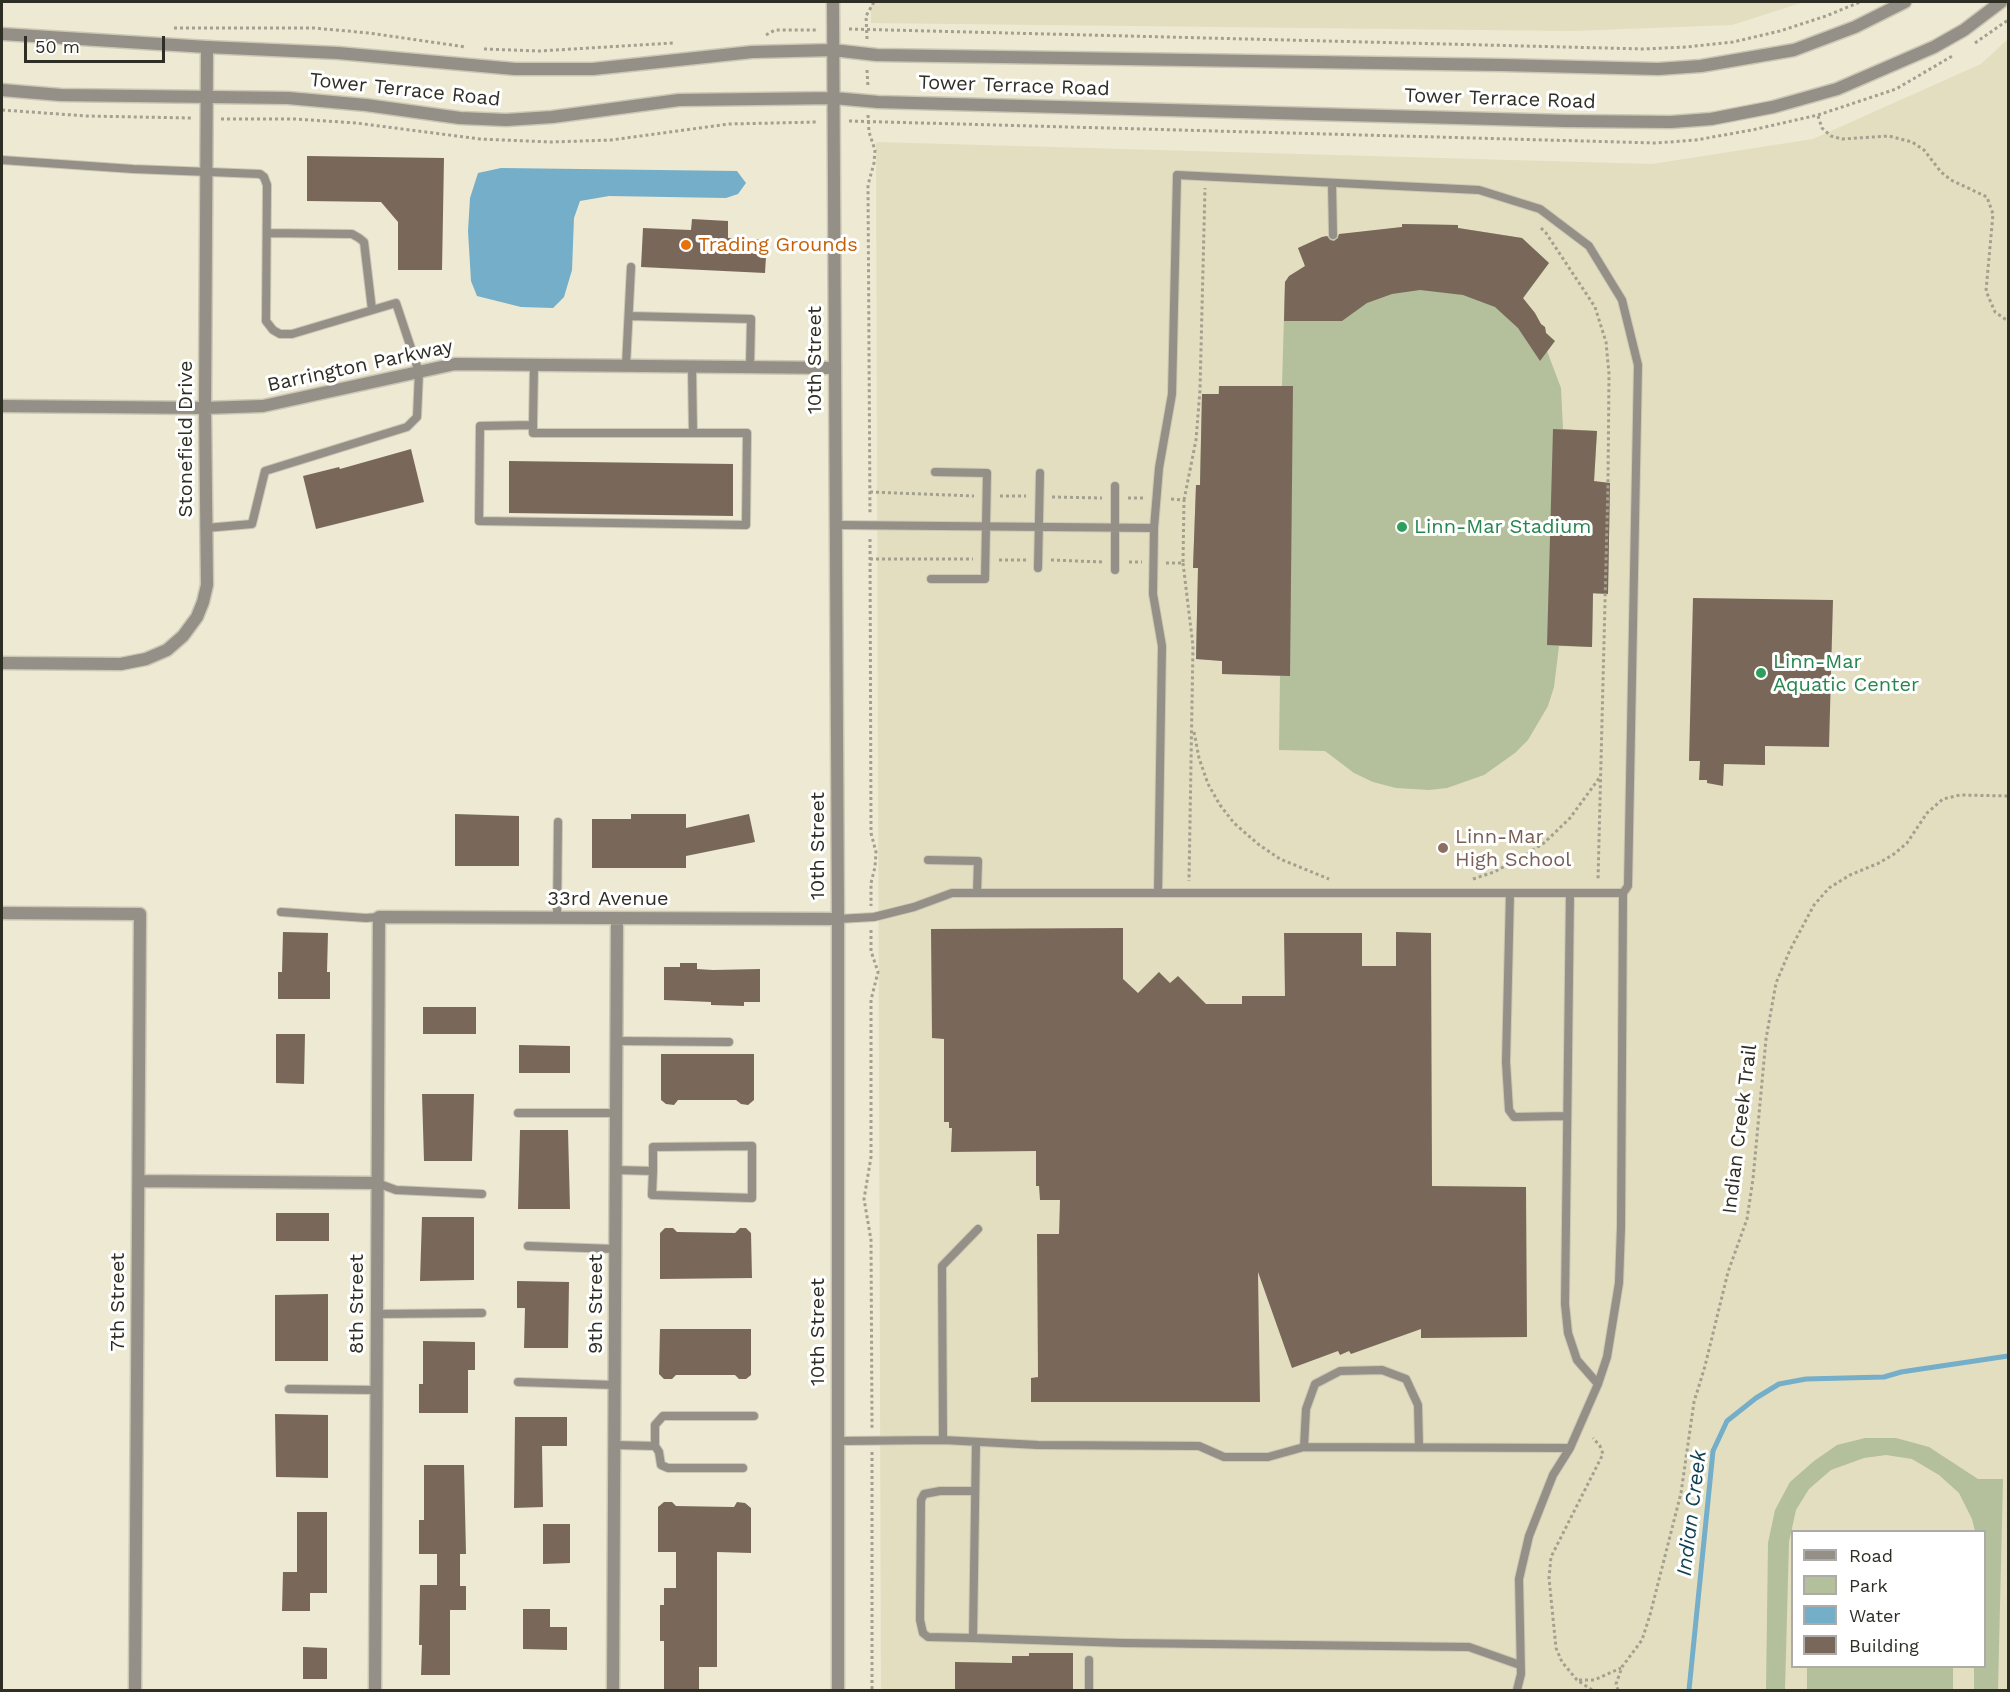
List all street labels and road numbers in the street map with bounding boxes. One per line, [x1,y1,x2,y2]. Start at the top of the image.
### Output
street label: Tower Terrace Road [308,68,502,112]
street label: Tower Terrace Road [918,71,1110,101]
street label: Tower Terrace Road [1404,84,1596,114]
street label: 10th Street [803,306,827,414]
street label: Barrington Parkway [265,335,455,397]
street label: Stonefield Drive [174,361,198,517]
street label: 10th Street [806,792,830,900]
street label: 33rd Avenue [547,887,669,911]
street label: Indian Creek Trail [1718,1043,1762,1215]
street label: 7th Street [106,1253,130,1351]
street label: 8th Street [345,1254,369,1354]
street label: 9th Street [584,1254,608,1354]
street label: 10th Street [806,1278,830,1386]

